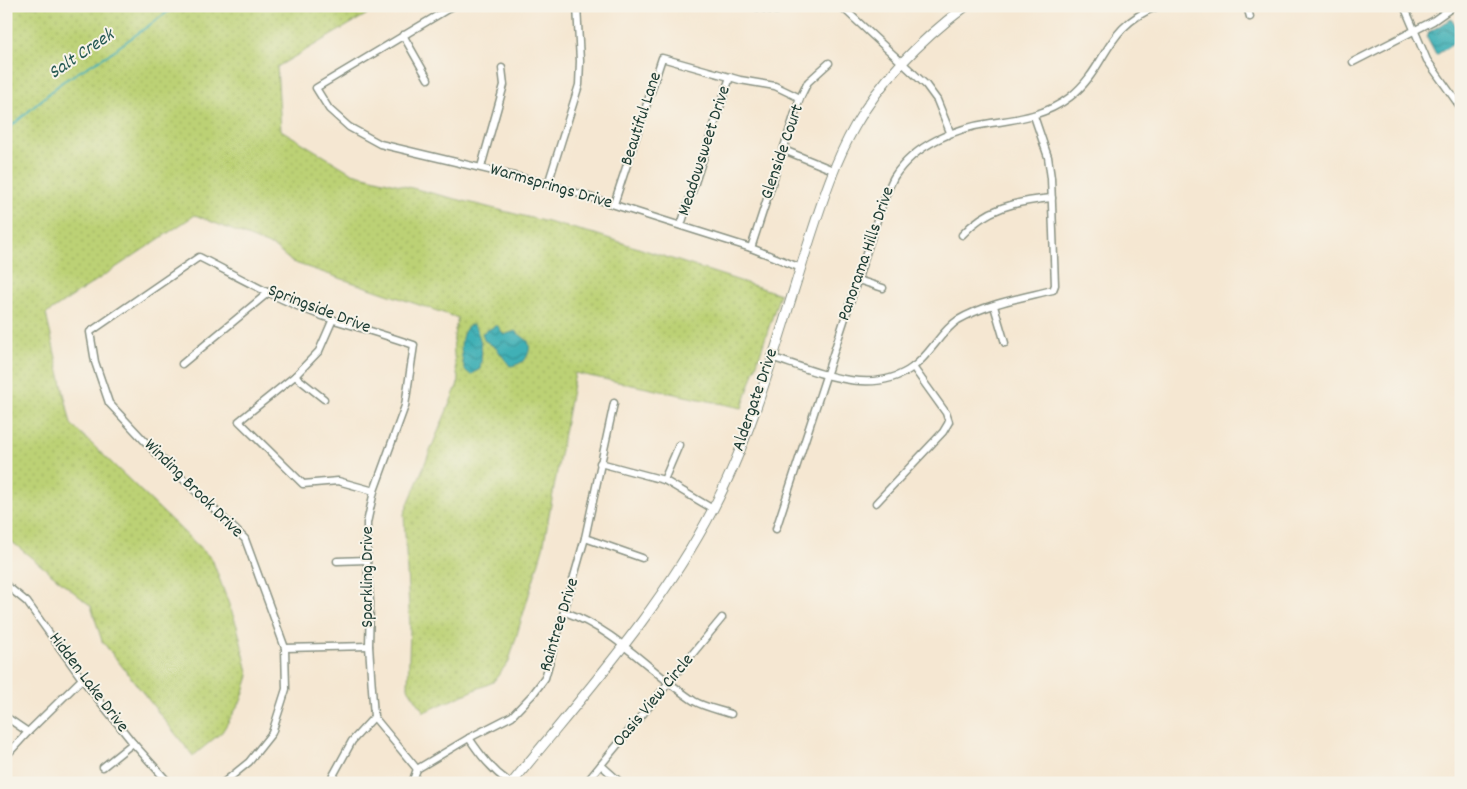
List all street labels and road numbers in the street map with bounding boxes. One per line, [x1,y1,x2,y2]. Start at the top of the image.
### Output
street label: Beautiful Lane [615,69,669,169]
street label: Meadowsweet Drive [672,83,738,219]
street label: Glenside Court [755,101,811,203]
street label: Warmsprings Drive [487,158,615,216]
street label: Panorama Hills Drive [832,183,902,324]
street label: Springside Drive [264,279,374,341]
street label: Aldergate Drive [727,345,785,455]
street label: Winding Brook Drive [138,434,248,544]
street label: Sparkling Drive [356,526,381,628]
street label: Raintree Drive [534,575,586,675]
street label: Hidden Lake Drive [42,628,134,738]
street label: Oasis View Circle [607,649,701,753]

